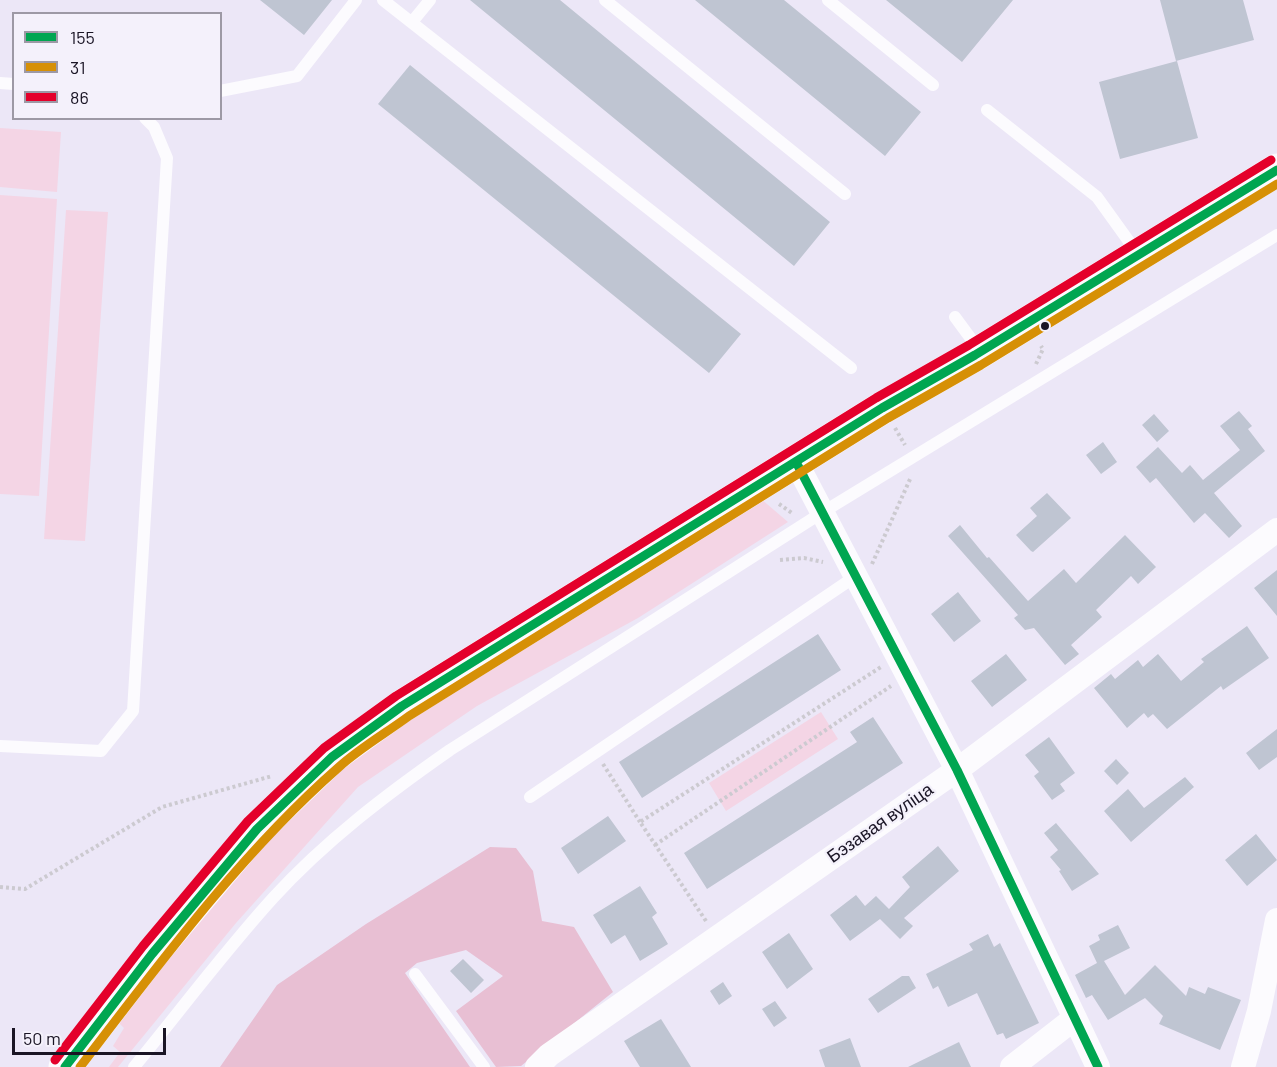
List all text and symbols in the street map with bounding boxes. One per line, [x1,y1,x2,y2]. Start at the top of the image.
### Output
legend [12,12,222,120]
text: 155 [70,26,95,48]
text: 31 [70,56,85,78]
text: 86 [70,86,89,108]
unlabelled marker [1039,320,1051,332]
street label: Бэзавая вуліца [823,778,937,868]
scale bar [15,1016,170,1054]
text: 50 m [23,1027,61,1049]

